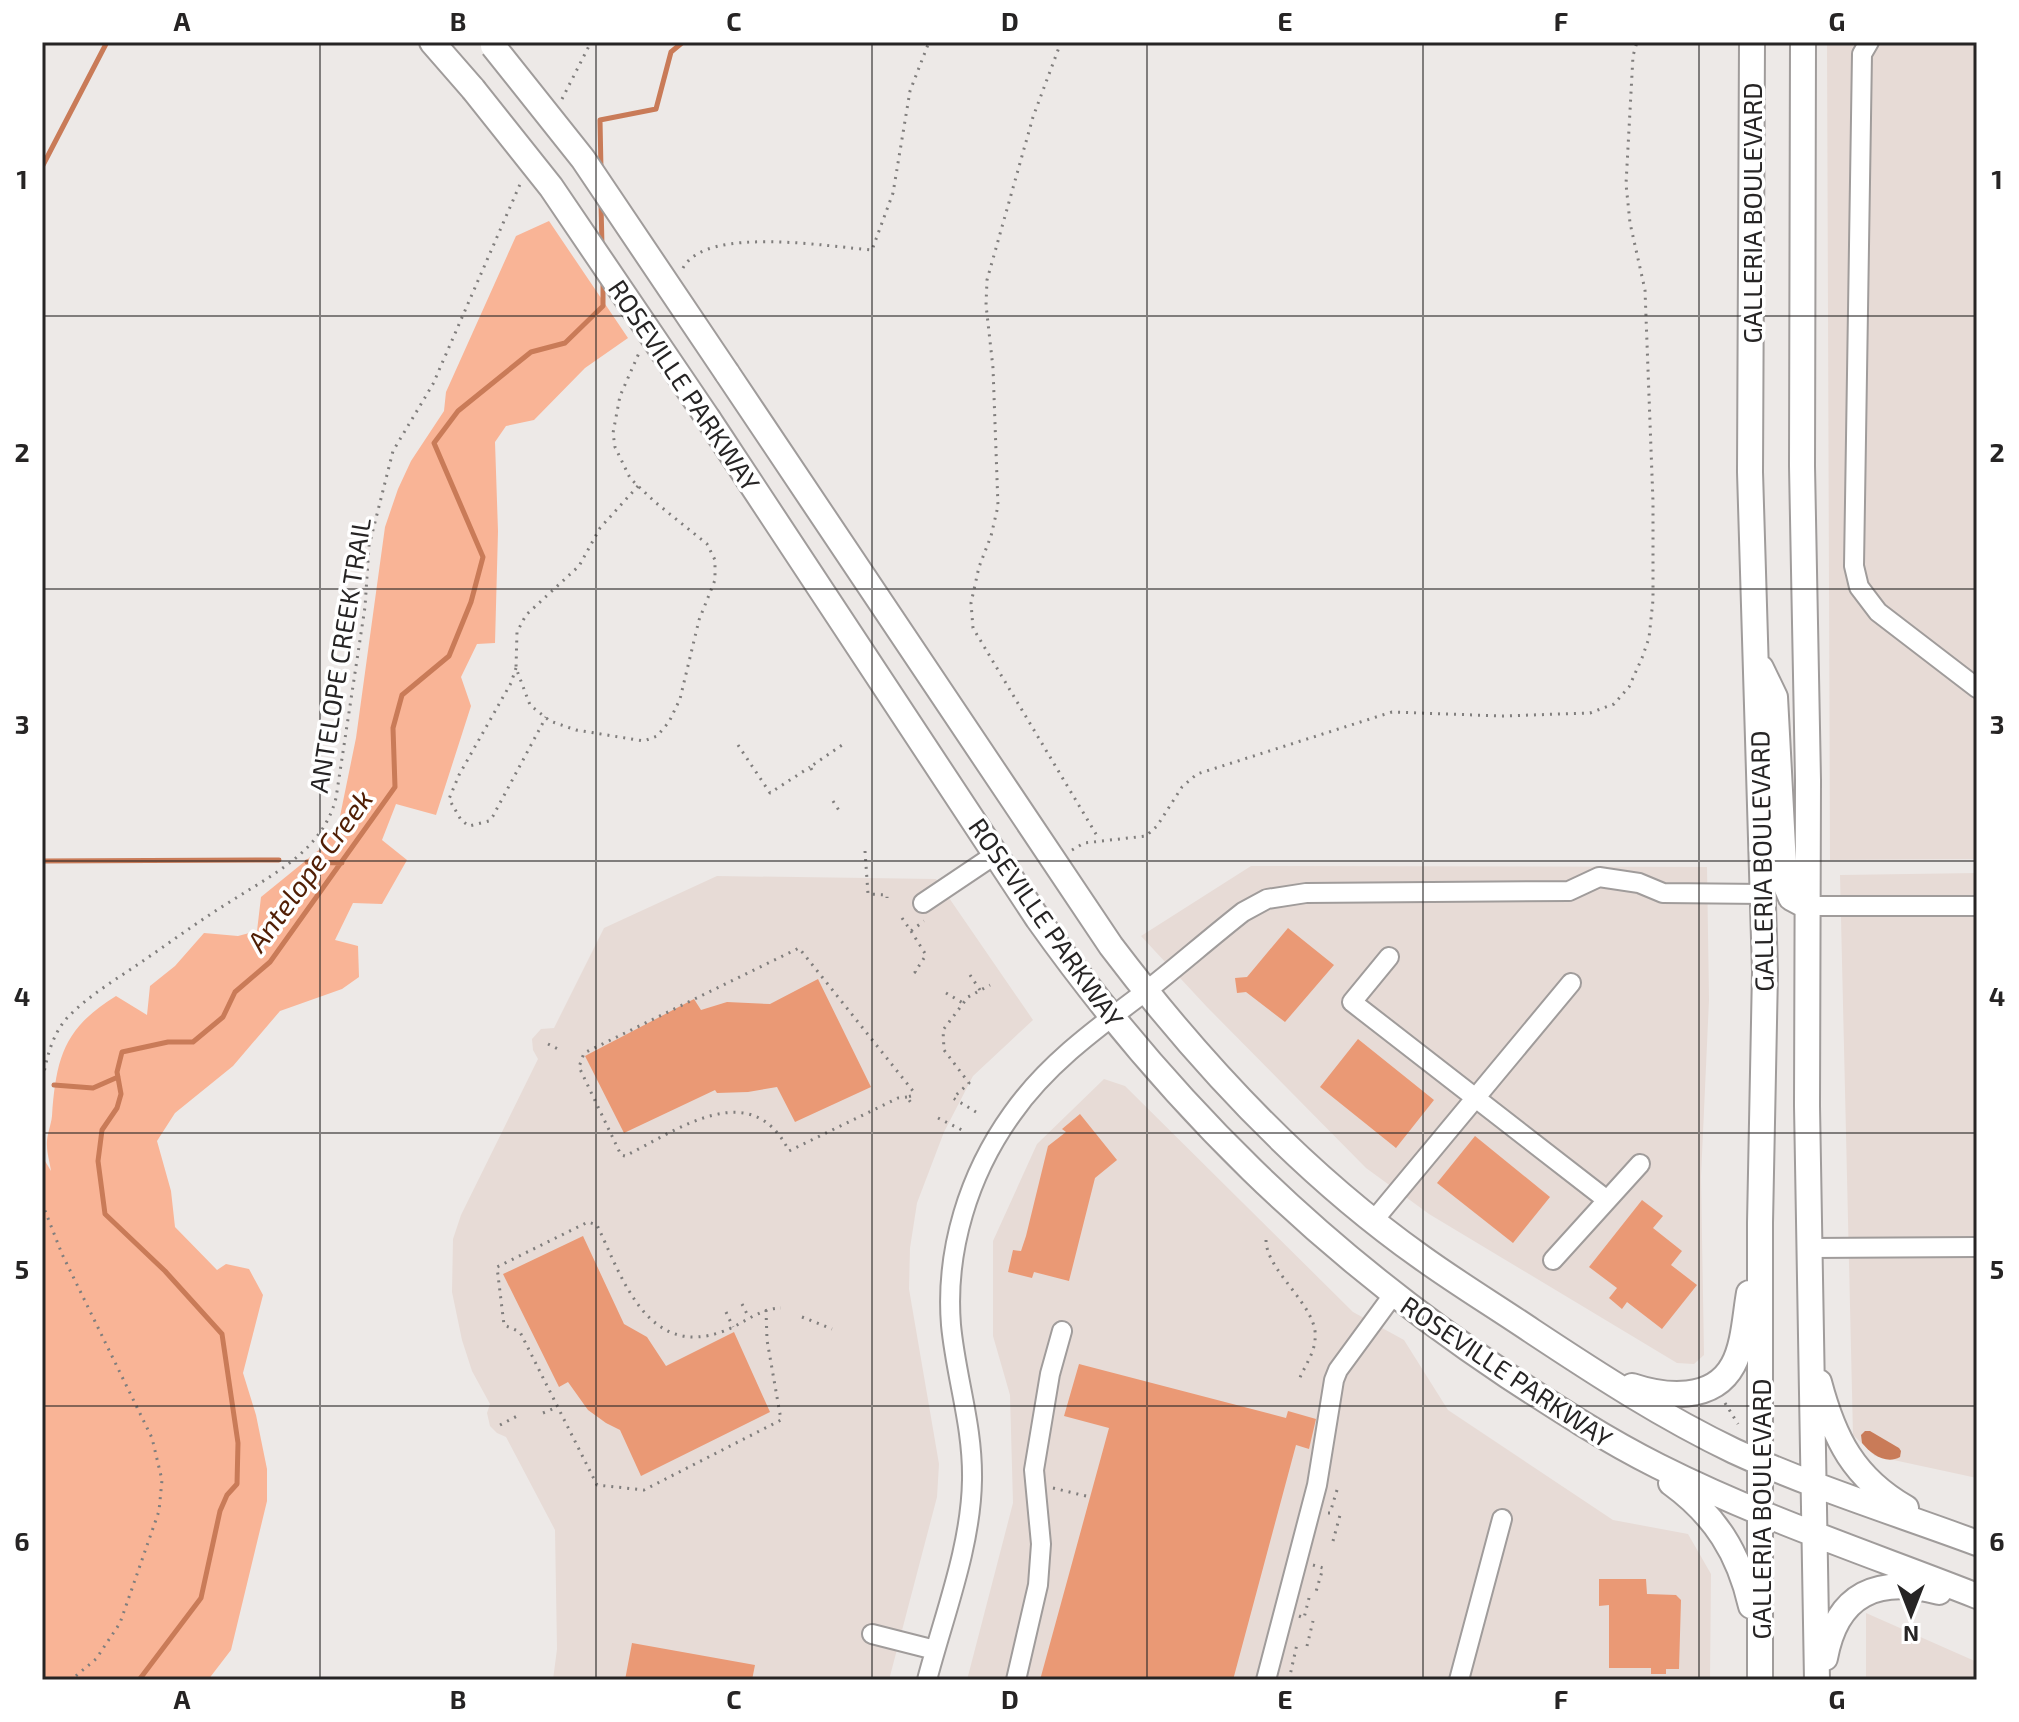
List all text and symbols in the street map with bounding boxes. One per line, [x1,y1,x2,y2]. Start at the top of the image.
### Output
text: A [174,5,191,36]
text: B [450,5,466,36]
text: C [726,5,742,36]
text: D [1001,5,1019,36]
text: E [1277,5,1293,36]
text: F [1554,5,1568,36]
text: G [1829,5,1845,36]
street label: GALLERIA BOULEVARD [1736,82,1767,344]
text: 1 [16,163,28,194]
text: 1 [1991,163,2003,194]
street label: ROSEVILLE PARKWAY [603,274,767,497]
text: 2 [14,436,30,467]
text: 2 [1989,436,2005,467]
street label: ANTELOPE CREEK TRAIL [302,515,376,795]
text: 3 [15,708,29,739]
text: 3 [1990,708,2004,739]
street label: GALLERIA BOULEVARD [1743,730,1779,992]
water label: Antelope Creek [238,782,379,958]
street label: ROSEVILLE PARKWAY [963,812,1131,1033]
text: 4 [14,980,30,1011]
text: 4 [1989,980,2005,1011]
text: 5 [15,1253,29,1284]
text: 5 [1990,1253,2004,1284]
street label: ROSEVILLE PARKWAY [1396,1289,1619,1453]
street label: GALLERIA BOULEVARD [1745,1378,1776,1640]
text: 6 [14,1525,30,1556]
text: 6 [1989,1525,2005,1556]
north arrow [1871,1574,1951,1654]
text: N [1903,1622,1919,1648]
text: A [174,1683,191,1714]
text: B [450,1683,466,1714]
text: C [726,1683,742,1714]
text: D [1001,1683,1019,1714]
text: E [1277,1683,1293,1714]
text: F [1554,1683,1568,1714]
text: G [1829,1683,1845,1714]

